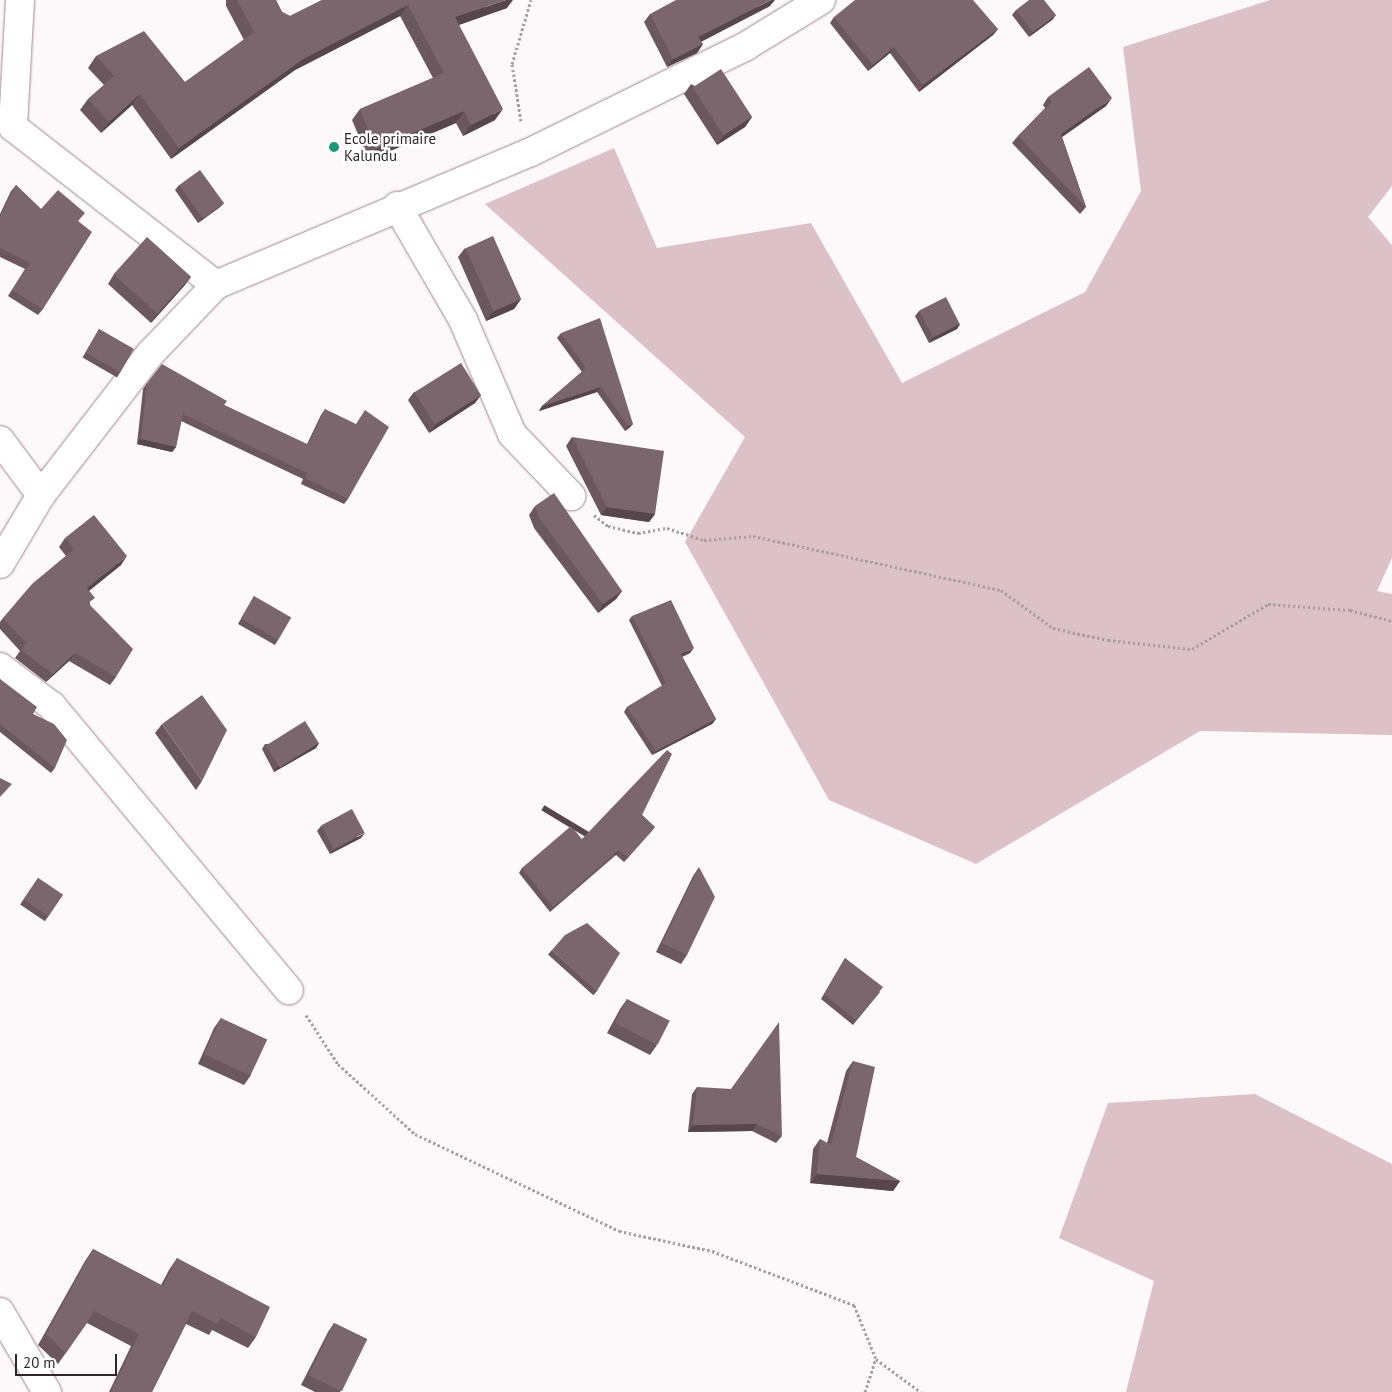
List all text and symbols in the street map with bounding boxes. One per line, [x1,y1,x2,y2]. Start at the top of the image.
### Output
place label: Ecole primaire Kalundu [344,129,436,164]
marker: Ecole primaire Kalundu [328,141,340,153]
scale bar [18,1344,120,1376]
text: 20 m [23,1353,56,1372]

